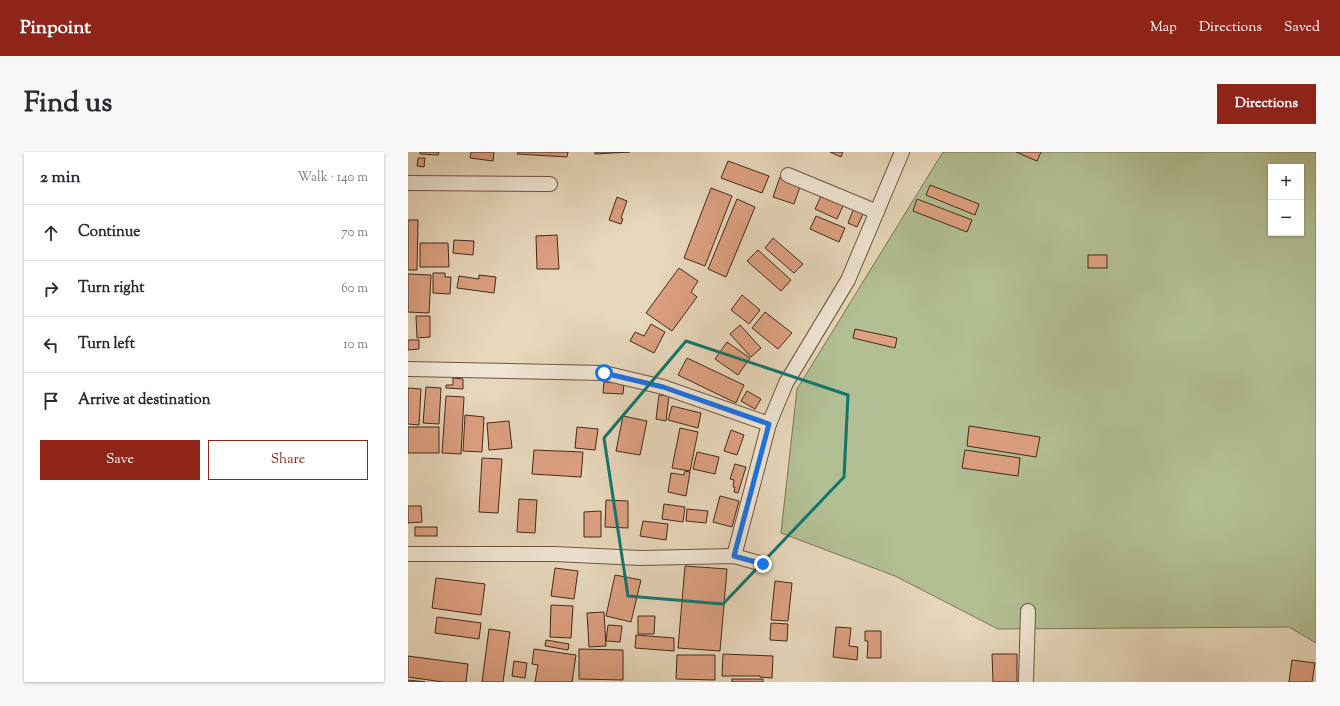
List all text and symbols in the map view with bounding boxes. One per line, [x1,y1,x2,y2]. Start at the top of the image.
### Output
text: Pinpoint [20,15,91,42]
text: Map [1150,18,1177,38]
text: Directions [1199,18,1262,38]
text: Saved [1284,18,1320,38]
text: Find us [24,84,112,124]
button: Directions [1217,84,1316,124]
map controls [1268,164,1304,236]
button: + [1268,164,1304,200]
text: 2 min [40,166,81,190]
text: Walk · 140 m [297,169,368,187]
button: − [1268,200,1304,236]
icon: ahead [40,222,62,244]
text: Continue [78,222,140,243]
text: 70 m [341,224,368,242]
icon: right [40,278,62,300]
text: Turn right [78,278,144,299]
text: 60 m [341,280,368,298]
icon: left [40,334,62,356]
text: Turn left [78,334,135,355]
text: 10 m [343,336,368,354]
route start [595,364,613,382]
icon: arrive [40,390,62,412]
text: Arrive at destination [78,390,211,411]
button: Save [40,440,200,480]
button: Share [208,440,368,480]
route end [754,555,772,573]

